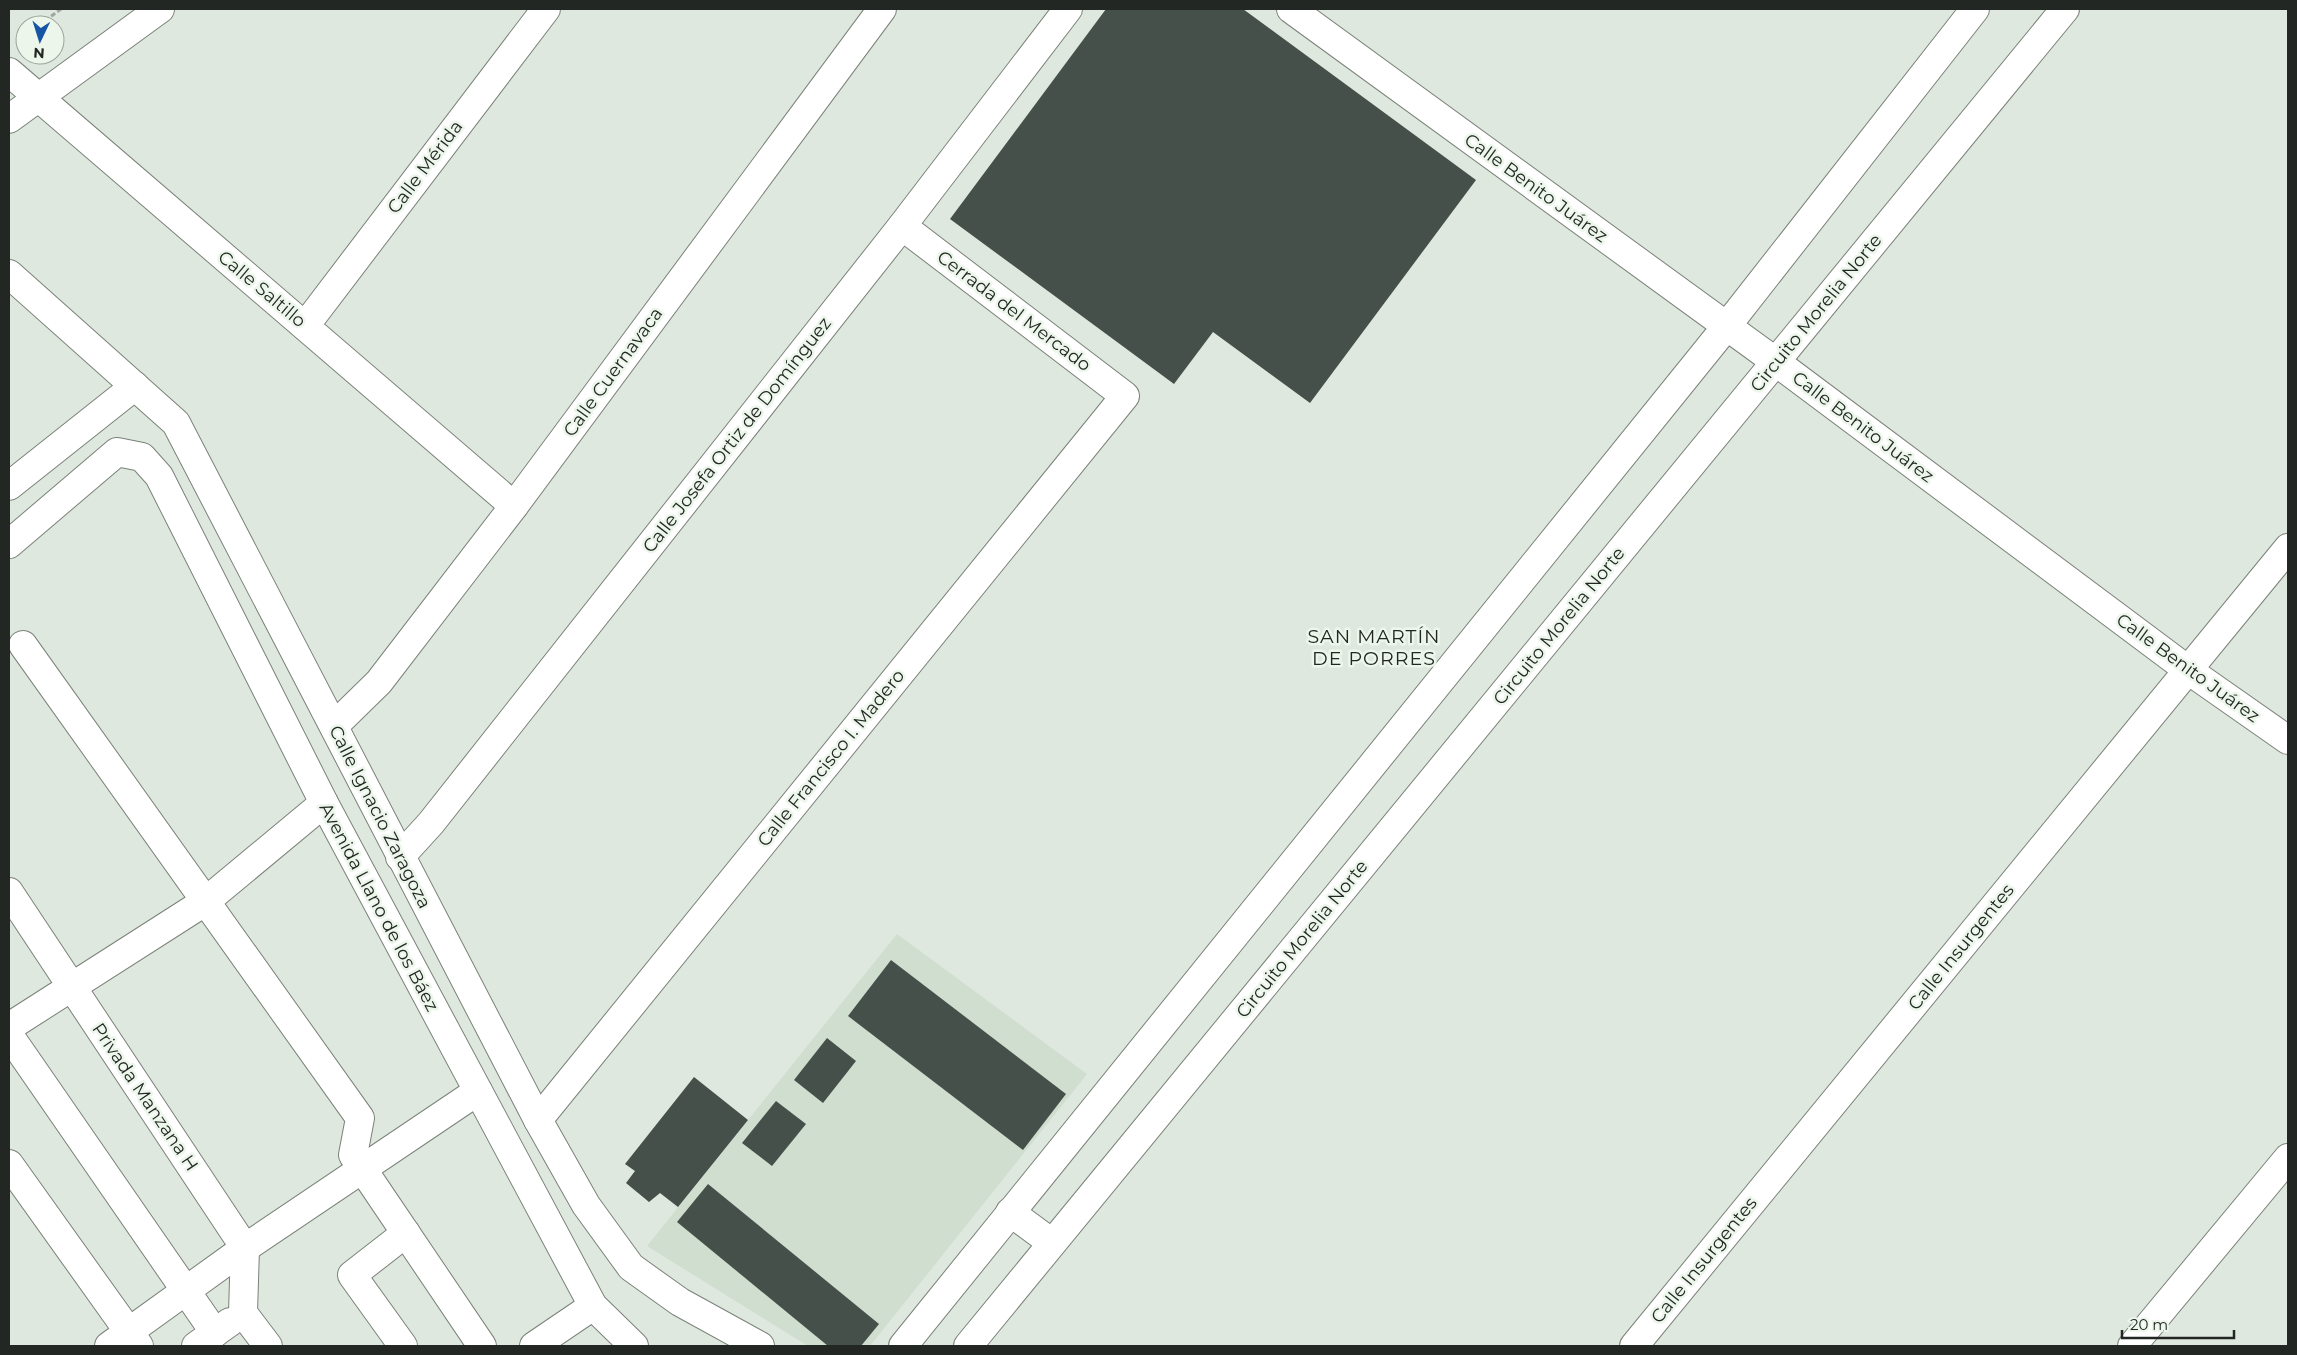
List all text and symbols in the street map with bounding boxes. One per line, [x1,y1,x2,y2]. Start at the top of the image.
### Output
north arrow [15,15,65,65]
text: N [33,44,45,62]
street label: Calle Mérida [383,116,467,218]
street label: Calle Benito Juárez [1460,129,1612,247]
street label: Circuito Morelia Norte [1745,229,1887,397]
street label: Calle Saltillo [214,246,310,332]
street label: Cerrada del Mercado [933,246,1095,376]
street label: Calle Cuernavaca [559,303,667,441]
street label: Calle Josefa Ortiz de Domínguez [638,313,836,557]
street label: Calle Benito Juárez [1788,367,1938,487]
street label: Circuito Morelia Norte [1488,542,1630,710]
street label: Calle Benito Juárez [2112,609,2264,727]
district label: SAN MARTÍN DE PORRES [1307,625,1441,670]
street label: Calle Francisco I. Madero [753,665,909,851]
street label: Calle Ignacio Zaragoza [324,722,436,912]
street label: Avenida Llano de los Báez [315,799,443,1015]
street label: Circuito Morelia Norte [1231,855,1373,1023]
street label: Calle Insurgentes [1903,879,2019,1015]
street label: Privada Manzana H [87,1019,203,1175]
street label: Calle Insurgentes [1646,1192,1762,1328]
scale bar [2122,1308,2234,1340]
text: 20 m [2130,1315,2168,1334]

